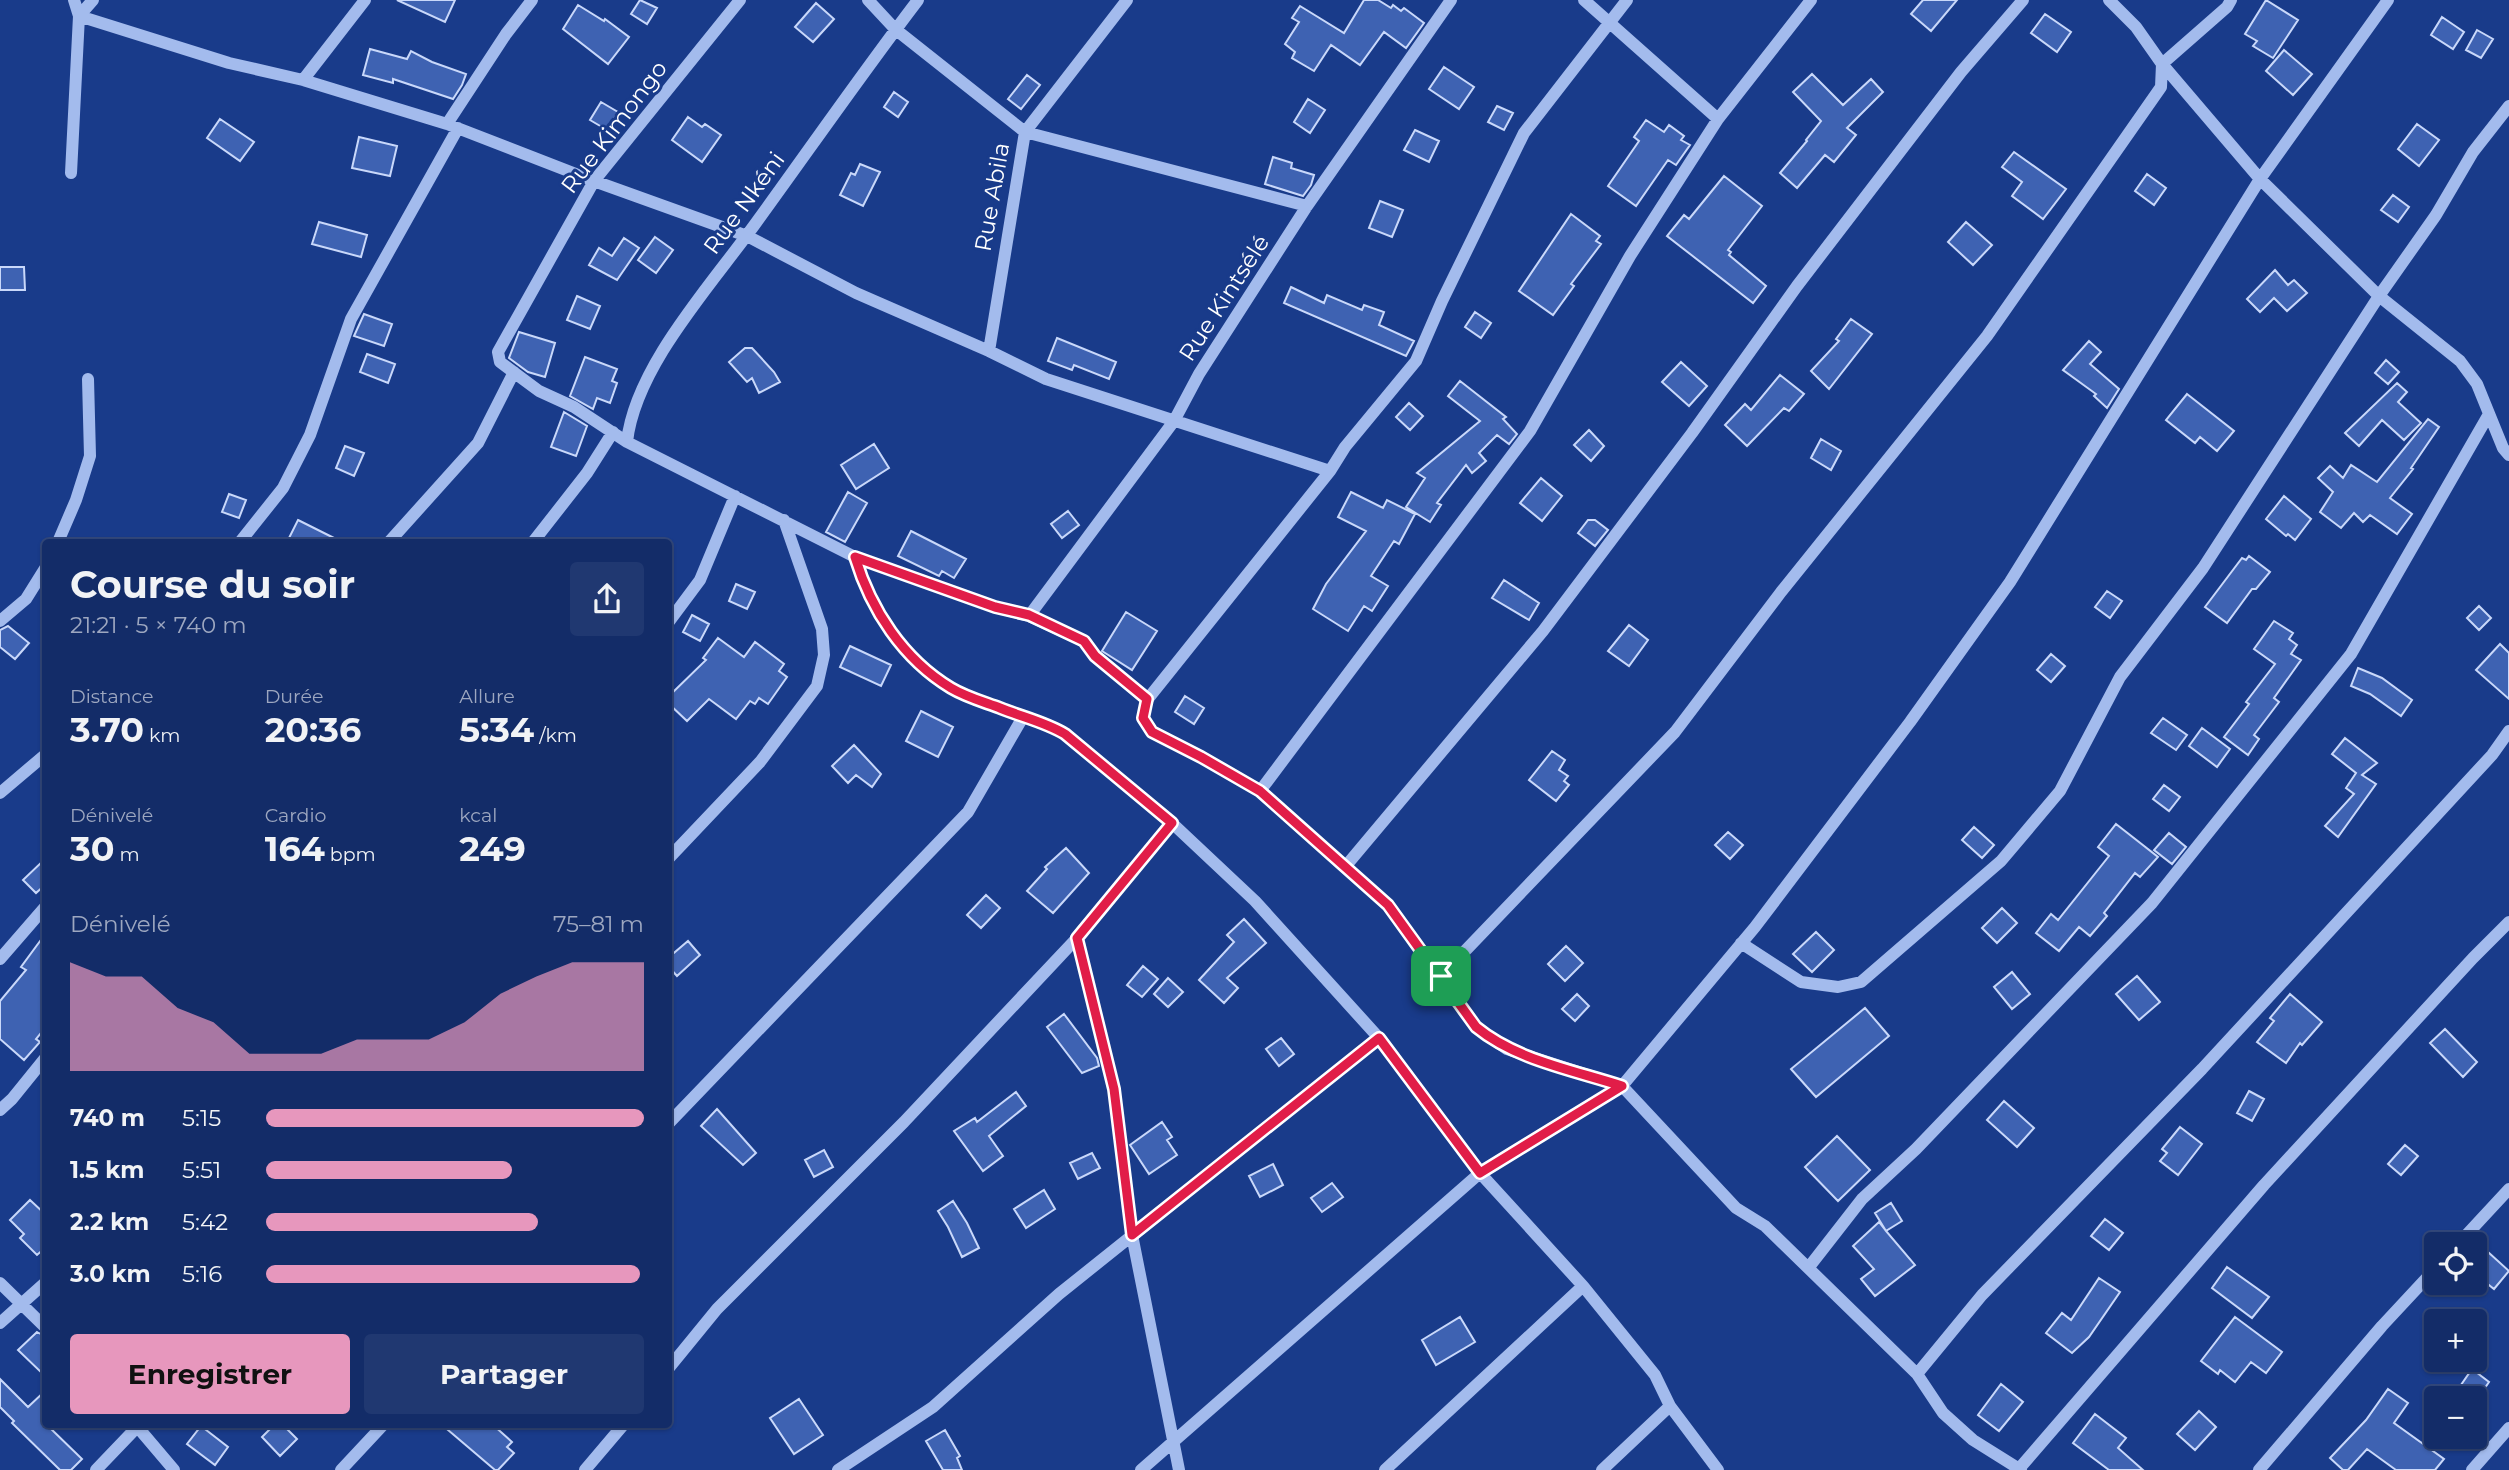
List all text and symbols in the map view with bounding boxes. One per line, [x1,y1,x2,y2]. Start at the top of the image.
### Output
street label: Rue Kimongo [555,55,673,199]
street label: Rue Abila [969,140,1015,254]
street label: Rue Nkéni [698,146,790,260]
street label: Rue Kintsélé [1173,230,1275,366]
text: Course du soir [70,561,355,608]
button: share [570,562,644,636]
text: 21:21 · 5 × 740 m [70,611,247,639]
text: Distance [70,685,153,708]
text: Durée [265,685,323,708]
text: Allure [459,685,515,708]
text: 3.70 [70,708,144,751]
text: 20:36 [265,708,361,751]
text: 5:34 [459,708,534,751]
text: km [144,724,180,747]
text: /km [534,724,577,747]
text: Dénivelé [70,804,153,827]
text: Cardio [265,804,326,827]
text: kcal [459,804,497,827]
text: 30 [70,827,115,870]
text: 164 [265,827,325,870]
text: 249 [459,827,526,870]
text: m [115,843,140,866]
text: bpm [325,843,376,866]
text: Dénivelé [70,910,171,938]
text: 75–81 m [553,910,644,938]
pin [1411,946,1471,1006]
icon: arrive [1422,957,1460,995]
text: 740 m [70,1104,145,1132]
text: 5:15 [182,1104,221,1132]
text: 1.5 km [70,1156,144,1184]
text: 5:51 [182,1156,221,1184]
text: 2.2 km [70,1208,149,1236]
text: 5:42 [182,1208,228,1236]
map controls [2424,1232,2487,1449]
button: locate [2424,1232,2487,1295]
text: 3.0 km [70,1260,151,1288]
text: 5:16 [182,1260,222,1288]
button: + [2424,1309,2487,1372]
button: Enregistrer [70,1334,350,1414]
button: Partager [364,1334,644,1414]
button: − [2424,1386,2487,1449]

